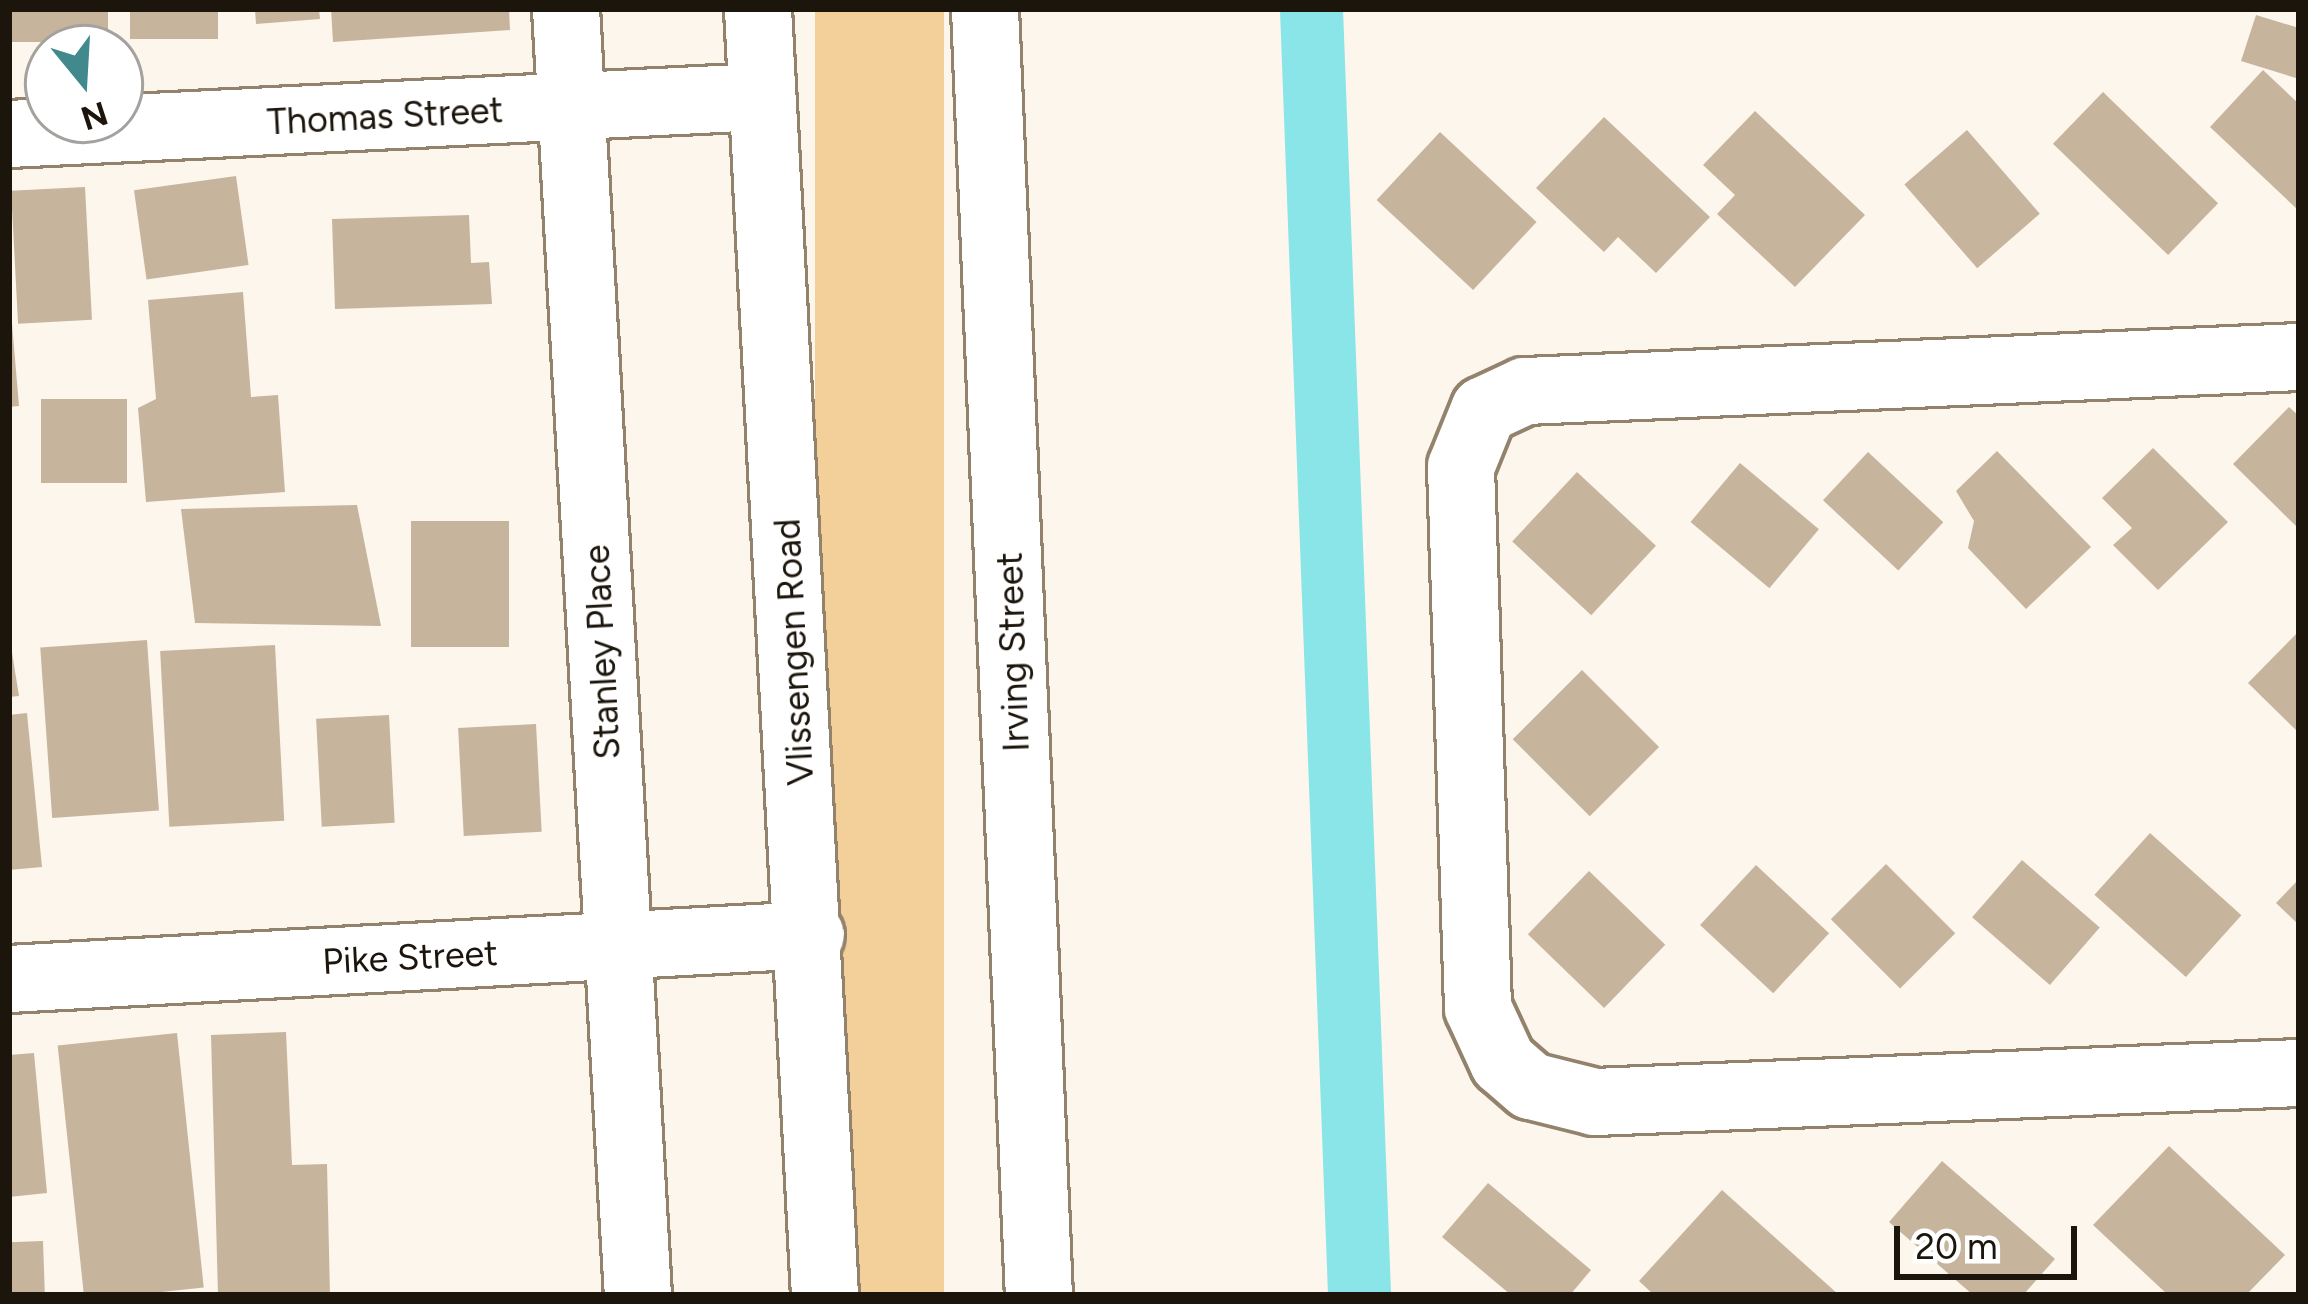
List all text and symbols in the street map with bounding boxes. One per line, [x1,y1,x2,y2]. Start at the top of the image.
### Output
north arrow [24,24,144,144]
street label: Thomas Street [266,88,504,144]
text: N [76,93,113,138]
street label: Vlissengen Road [765,517,823,787]
street label: Stanley Place [575,543,629,761]
street label: Irving Street [988,551,1038,753]
street label: Pike Street [321,931,499,983]
scale bar [1900,1202,2083,1276]
text: 20 m [1915,1225,1998,1268]

